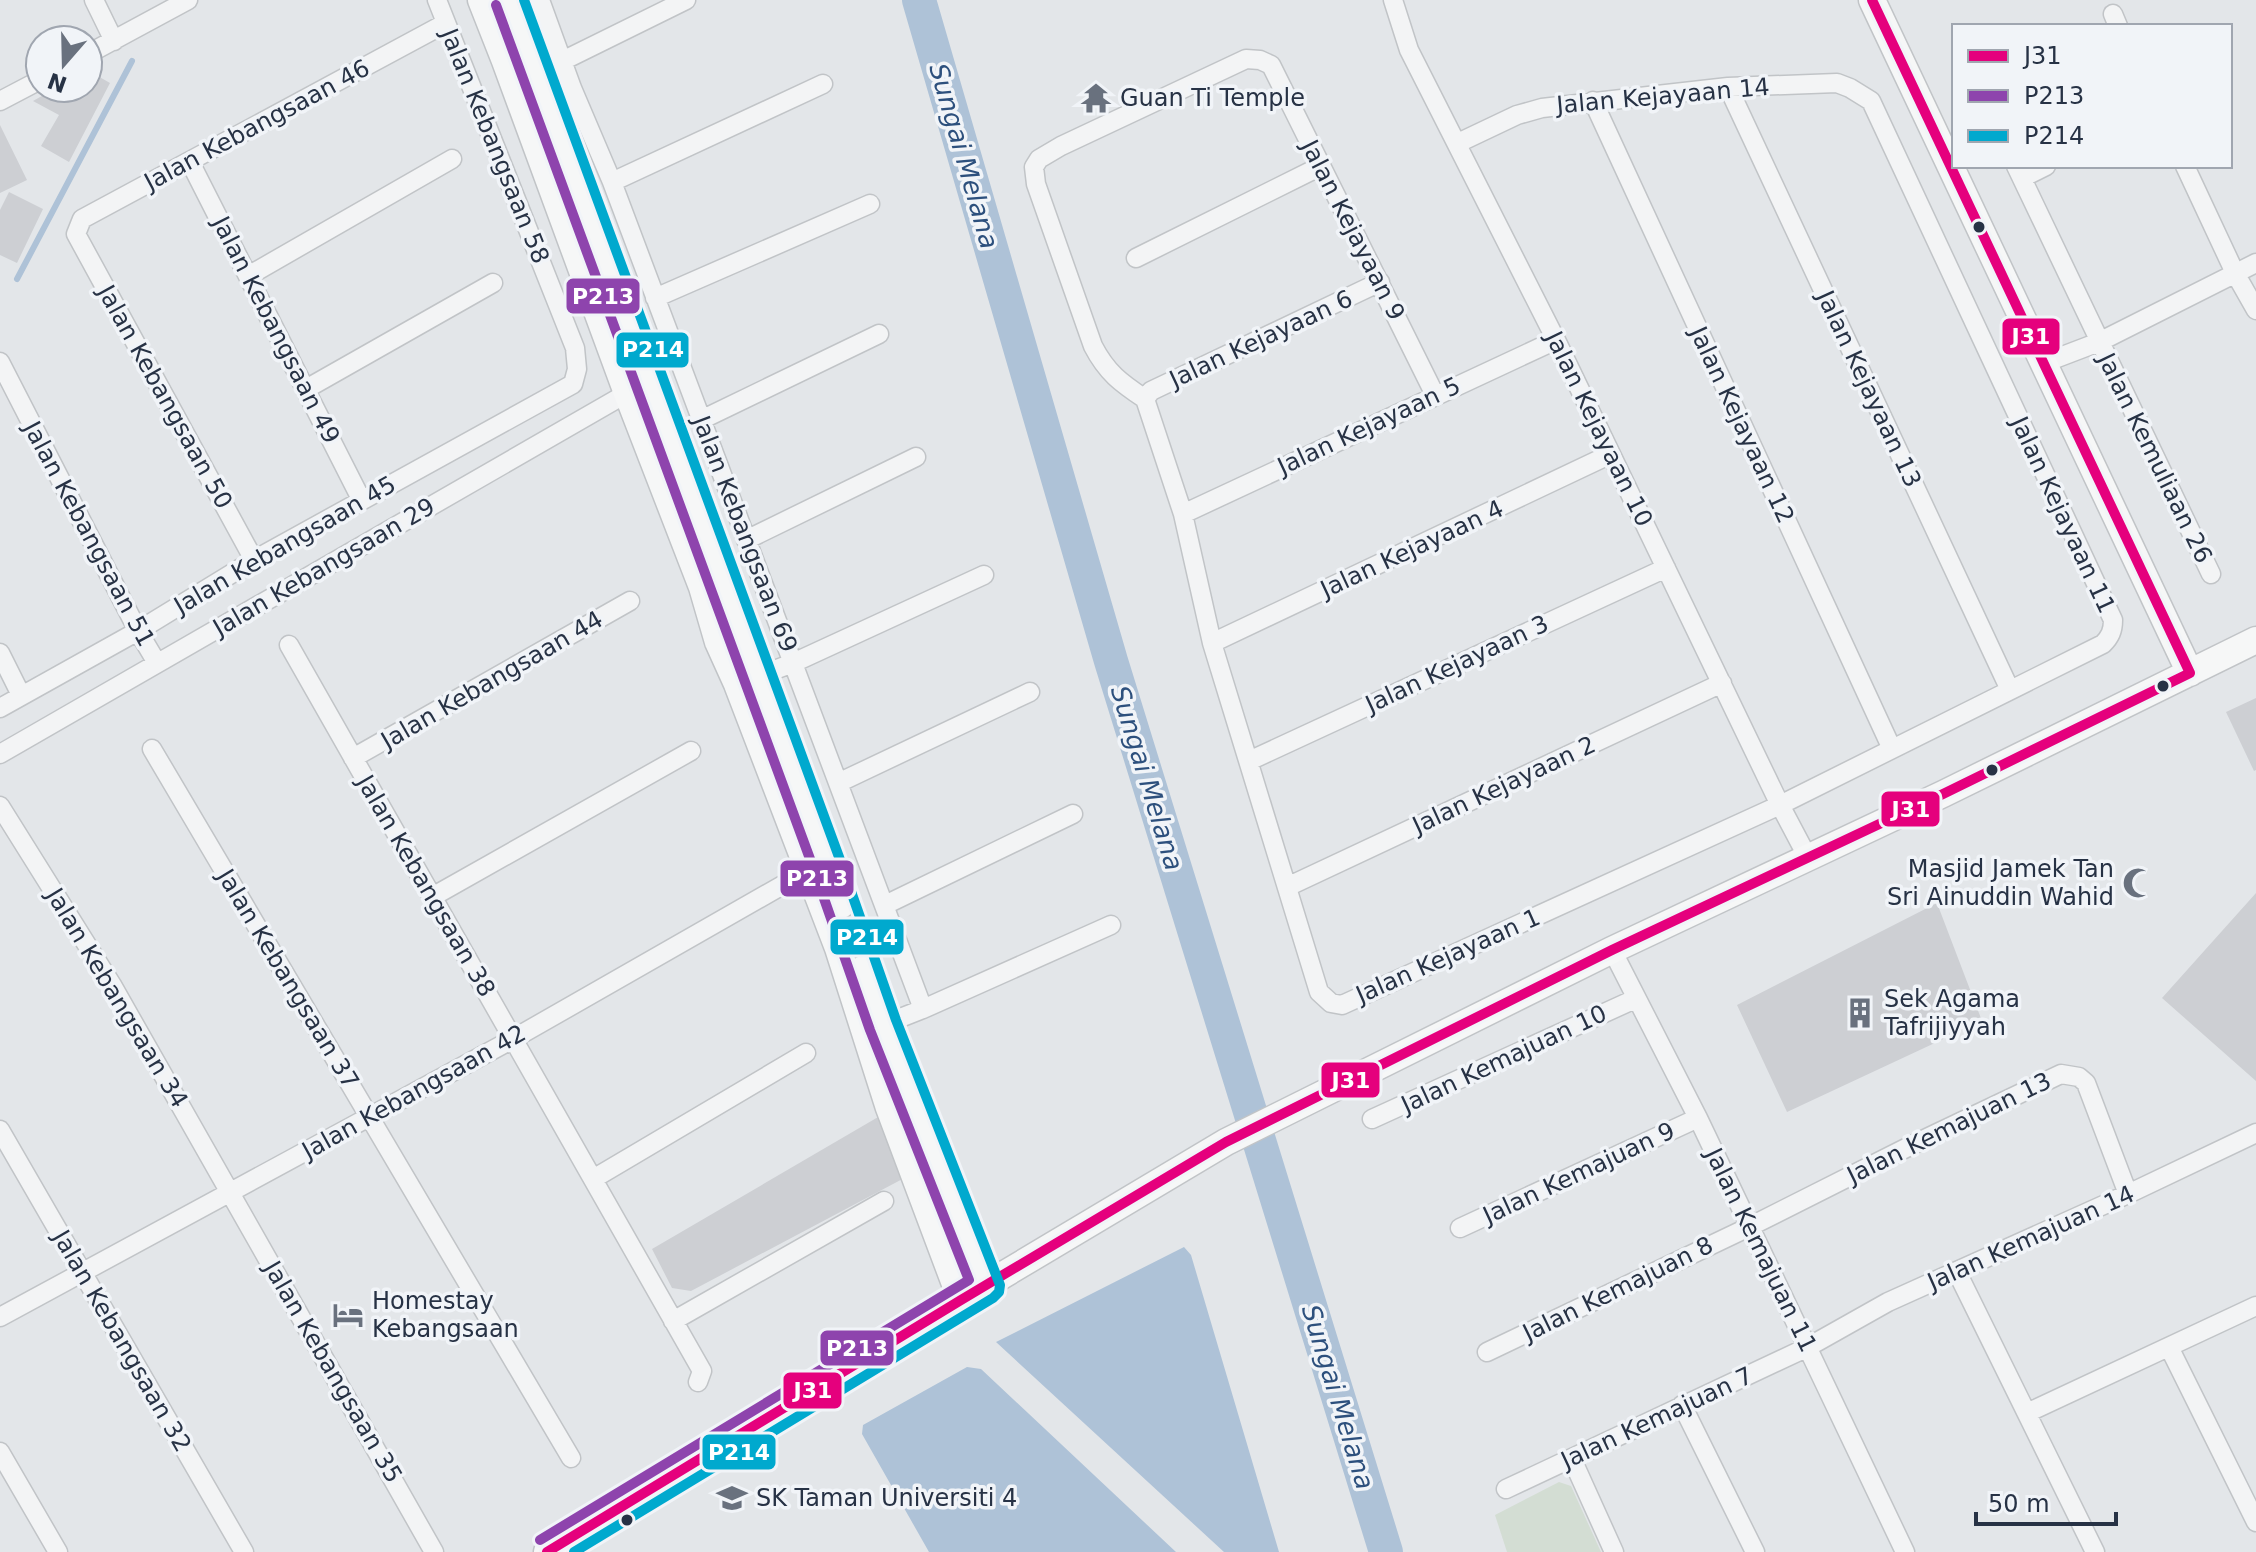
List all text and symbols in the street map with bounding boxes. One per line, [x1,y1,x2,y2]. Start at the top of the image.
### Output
street label: Jalan Kebangsaan 58 [434,23,555,268]
north arrow [24,24,104,104]
legend [1952,24,2232,168]
text: J31 [2022,42,2062,70]
street label: Jalan Kebangsaan 46 [138,54,374,197]
water label: Sungai Melana [923,60,1005,252]
text: N [44,67,70,97]
street label: Jalan Kejayaan 14 [1553,73,1771,119]
temple icon: Guan Ti Temple [1079,81,1113,115]
text: P213 [2024,82,2084,110]
place label: Guan Ti Temple [1120,84,1305,112]
text: P214 [2024,122,2084,150]
street label: Jalan Kejayaan 9 [1295,133,1411,325]
street label: Jalan Kebangsaan 49 [206,210,345,448]
unlabelled marker [1971,219,1987,235]
line badge: P213 [565,277,641,315]
street label: Jalan Kebangsaan 50 [91,279,238,514]
text: P213 [572,284,634,309]
street label: Jalan Kejayaan 6 [1163,284,1357,394]
street label: Jalan Kejayaan 13 [1810,284,1927,492]
line badge: J31 [2001,317,2061,356]
street label: Jalan Kejayaan 12 [1683,320,1800,528]
text: J31 [2010,324,2050,349]
street label: Jalan Kejayaan 10 [1539,325,1658,531]
line badge: P214 [615,331,690,369]
text: P214 [622,337,684,362]
street label: Jalan Kemuliaan 26 [2091,347,2218,568]
street label: Jalan Kejayaan 5 [1271,371,1465,481]
street label: Jalan Kebangsaan 69 [686,410,803,656]
street label: Jalan Kejayaan 11 [2004,410,2121,618]
street label: Jalan Kebangsaan 51 [17,415,160,651]
street label: Jalan Kebangsaan 45 [168,470,401,621]
street label: Jalan Kebangsaan 29 [207,492,440,643]
street label: Jalan Kejayaan 4 [1314,494,1508,604]
street label: Jalan Kebangsaan 44 [375,605,608,756]
street label: Jalan Kejayaan 3 [1359,609,1553,719]
unlabelled marker [2155,678,2171,694]
water label: Sungai Melana [1105,682,1189,874]
street label: Jalan Kejayaan 2 [1406,730,1600,840]
unlabelled marker [1984,762,2000,778]
street label: Jalan Kebangsaan 38 [350,769,501,1002]
line badge: J31 [1880,790,1941,828]
text: J31 [1890,797,1930,822]
place label: Masjid Jamek Tan Sri Ainuddin Wahid [1887,855,2114,911]
line badge: P213 [779,859,855,898]
street label: Jalan Kebangsaan 37 [210,863,365,1094]
text: P213 [786,866,848,891]
mosque icon: Masjid Jamek Tan Sri Ainuddin Wahid [2121,866,2155,900]
street label: Jalan Kebangsaan 34 [39,882,194,1113]
street label: Jalan Kejayaan 1 [1350,903,1544,1010]
line badge: P214 [829,918,905,956]
text: P214 [836,925,898,950]
place label: Sek Agama Tafrijiyyah [1883,985,2020,1041]
building icon: Sek Agama Tafrijiyyah [1843,996,1877,1030]
street label: Jalan Kemajuan 10 [1395,999,1611,1120]
street label: Jalan Kebangsaan 42 [296,1019,531,1166]
line badge: J31 [1320,1061,1381,1099]
street label: Jalan Kemajuan 13 [1841,1066,2056,1190]
text: J31 [1330,1068,1370,1093]
street label: Jalan Kemajuan 9 [1477,1116,1679,1231]
street label: Jalan Kemajuan 11 [1699,1142,1823,1357]
street label: Jalan Kemajuan 14 [1921,1180,2139,1297]
street label: Jalan Kebangsaan 32 [46,1224,197,1457]
street label: Jalan Kemajuan 8 [1517,1231,1718,1348]
street label: Jalan Kebangsaan 35 [257,1255,408,1488]
place label: Homestay Kebangsaan [372,1287,519,1343]
hotel icon: Homestay Kebangsaan [331,1298,365,1332]
water label: Sungai Melana [1296,1301,1380,1493]
line badge: P213 [819,1329,895,1367]
text: P213 [826,1336,888,1361]
street label: Jalan Kemajuan 7 [1555,1361,1757,1476]
line badge: J31 [782,1371,843,1410]
text: J31 [792,1378,832,1403]
line badge: P214 [701,1433,777,1471]
text: P214 [708,1440,770,1465]
scale bar [1976,1476,2116,1526]
school or university icon: SK Taman Universiti 4 [715,1481,749,1515]
place label: SK Taman Universiti 4 [756,1484,1017,1512]
text: 50 m [1988,1490,2050,1518]
unlabelled marker [619,1512,635,1528]

